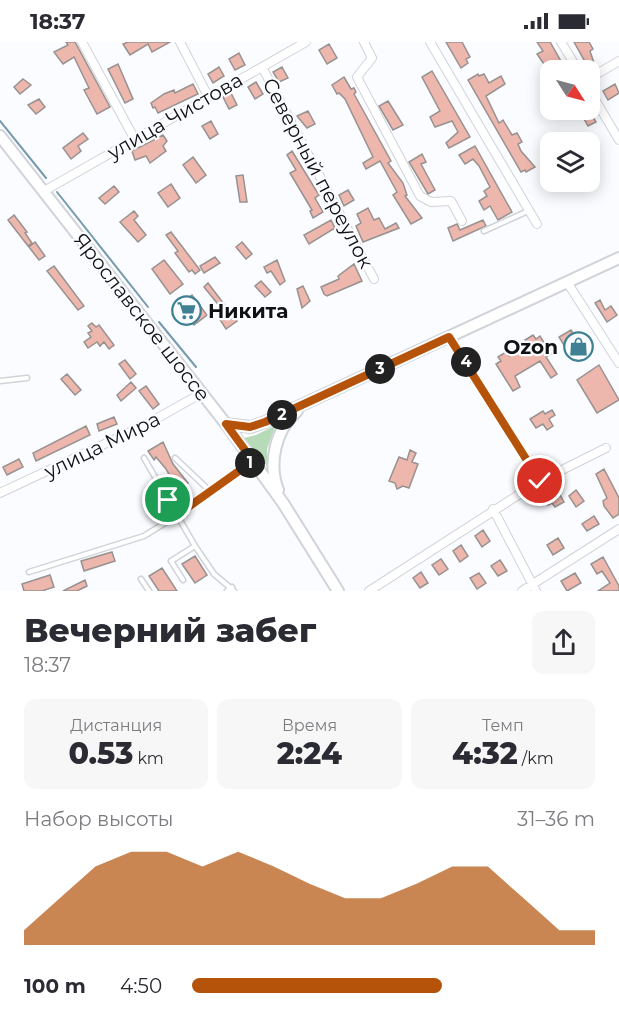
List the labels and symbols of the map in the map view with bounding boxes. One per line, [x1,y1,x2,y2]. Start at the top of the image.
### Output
north arrow [540,60,600,120]
street label: улица Чистова [102,68,247,165]
street label: Северный переулок [258,74,379,273]
street label: Ярославское шоссе [69,228,215,406]
supermarket icon: Никита [171,295,203,327]
place label: Никита [208,299,288,323]
shop icon: Ozon [563,331,595,363]
place label: Ozon [503,335,558,359]
pin: 4 [451,347,481,377]
pin: 3 [365,354,395,384]
pin: 2 [267,400,297,430]
street label: улица Мира [39,407,164,484]
pin: 1 [235,448,265,478]
pin [514,455,565,506]
pin [142,474,193,525]

